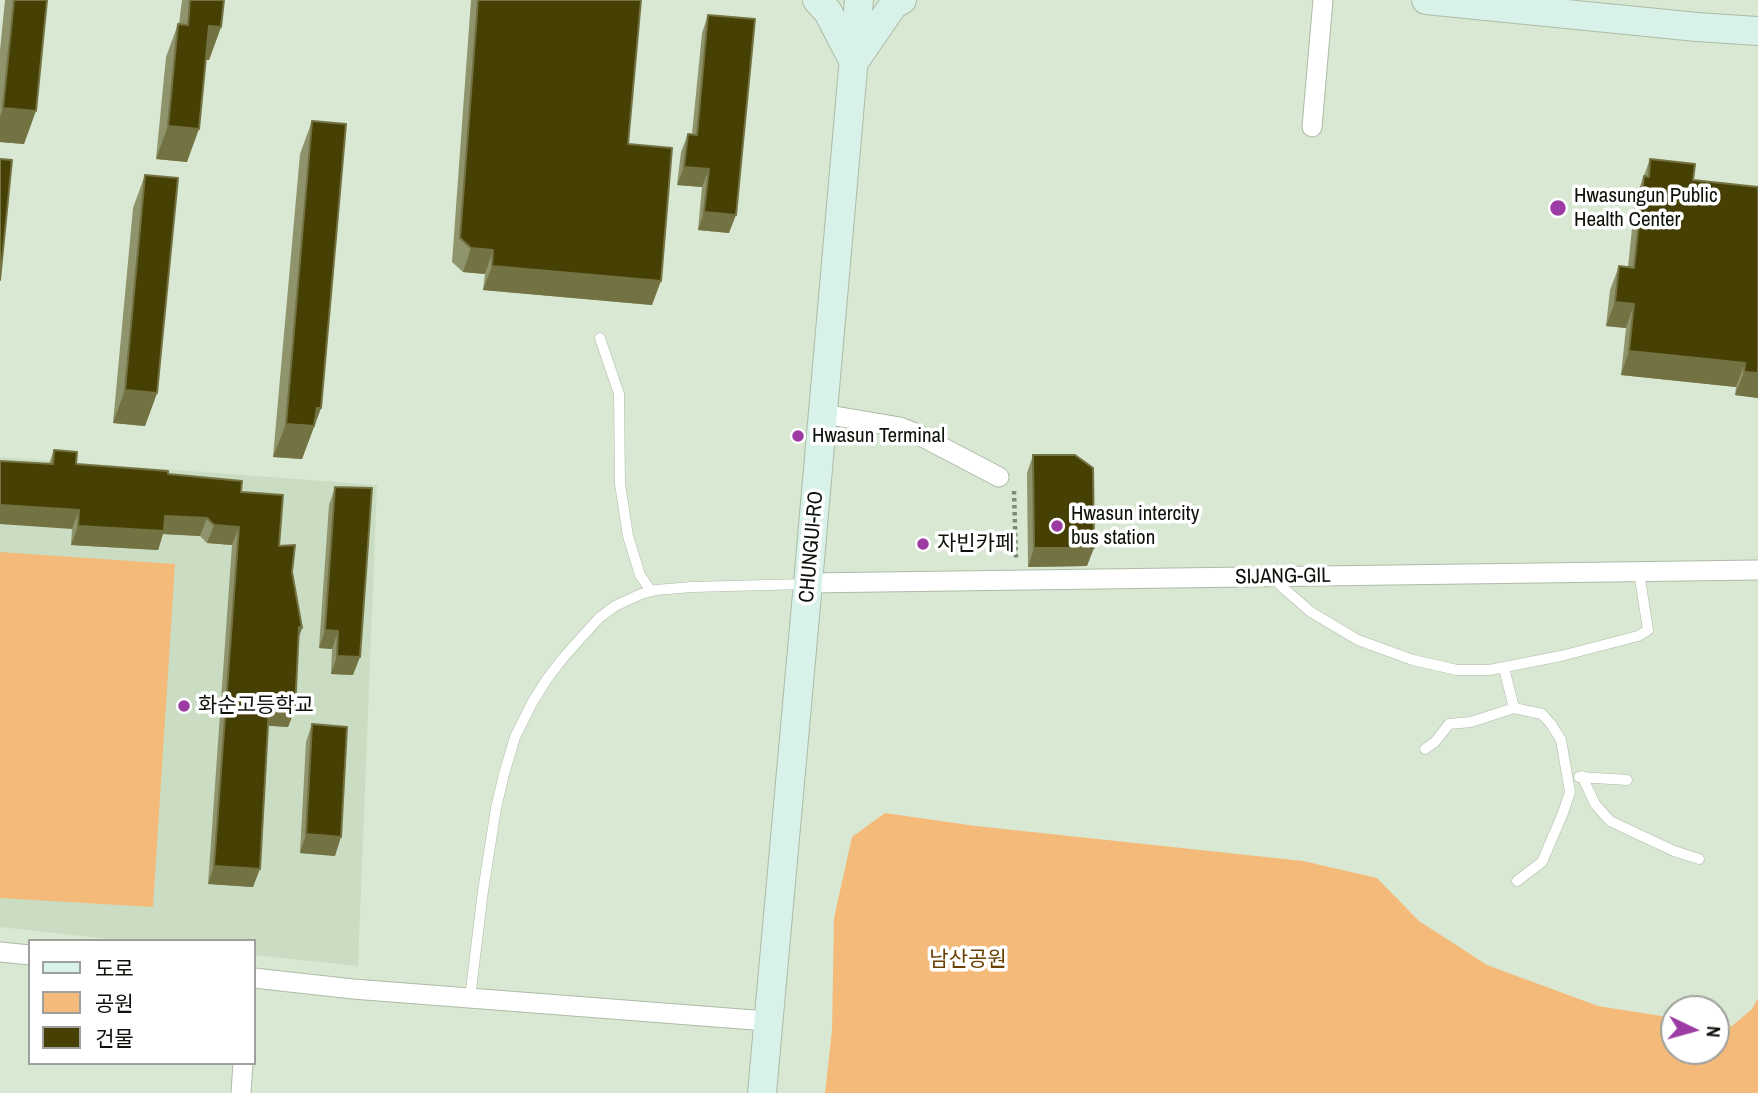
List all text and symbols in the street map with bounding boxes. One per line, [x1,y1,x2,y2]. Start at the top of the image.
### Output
place label: Hwasungun Public Health Center [1574,183,1718,233]
marker: Hwasungun Public Health Center [1548,198,1568,218]
place label: Hwasun Terminal [812,423,945,449]
marker: Hwasun Terminal [790,428,806,444]
street label: CHUNGUI-RO [795,490,829,604]
place label: Hwasun intercity bus station [1071,501,1199,551]
marker: Hwasun intercity bus station [1049,518,1065,534]
place label: 자빈카페 [937,531,1014,557]
marker: 자빈카페 [915,536,931,552]
street label: SIJANG-GIL [1235,564,1331,590]
place label: 화순고등학교 [198,693,314,719]
marker: 화순고등학교 [176,698,192,714]
legend [28,939,256,1065]
park label: 남산공원 [929,947,1007,973]
text: 도로 [95,954,134,983]
text: 공원 [95,989,134,1018]
north arrow [1660,995,1730,1065]
text: 건물 [95,1024,134,1053]
text: N [1700,1025,1727,1038]

